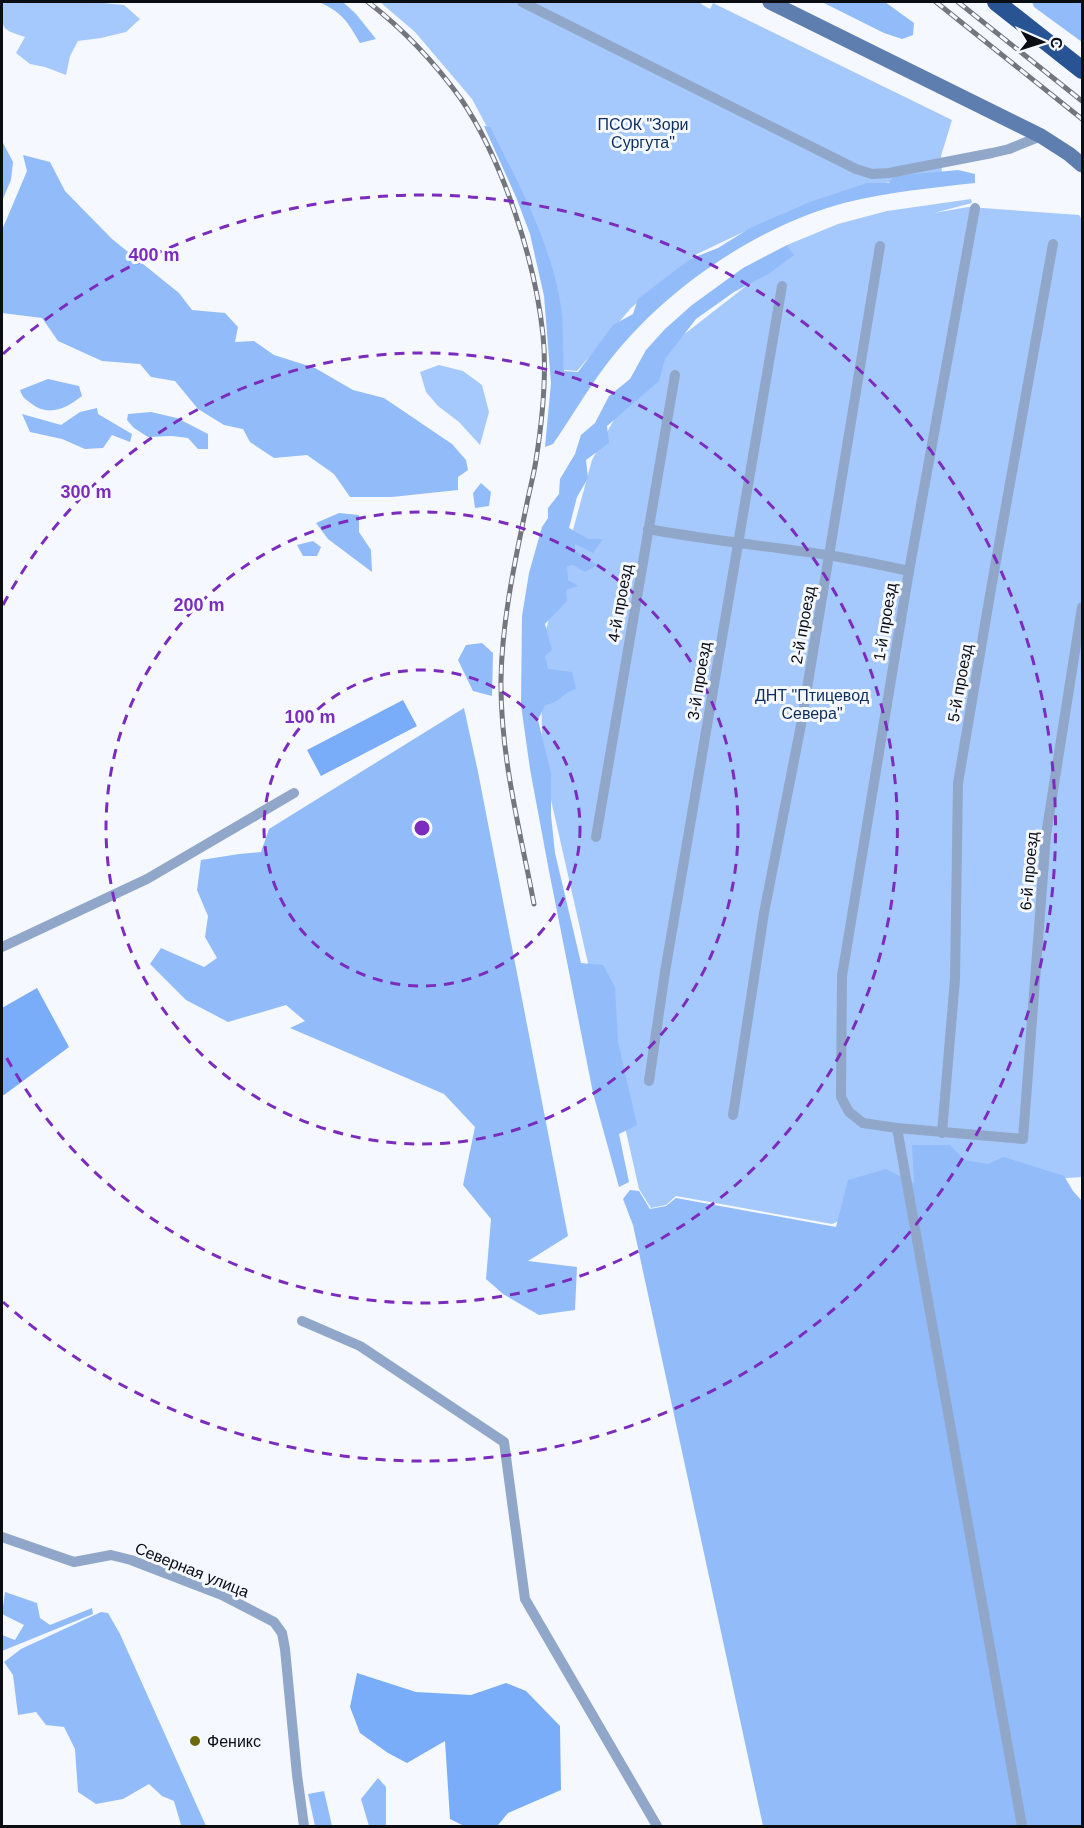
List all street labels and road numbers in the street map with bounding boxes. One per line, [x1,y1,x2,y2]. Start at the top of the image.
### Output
street label: 4-й проезд [605,562,635,643]
street label: 1-й проезд [870,581,900,662]
street label: 2-й проезд [788,584,818,665]
street label: 3-й проезд [684,640,714,721]
street label: 5-й проезд [945,642,975,723]
street label: 6-й проезд [1017,830,1041,911]
street label: Северная улица [133,1539,252,1601]

